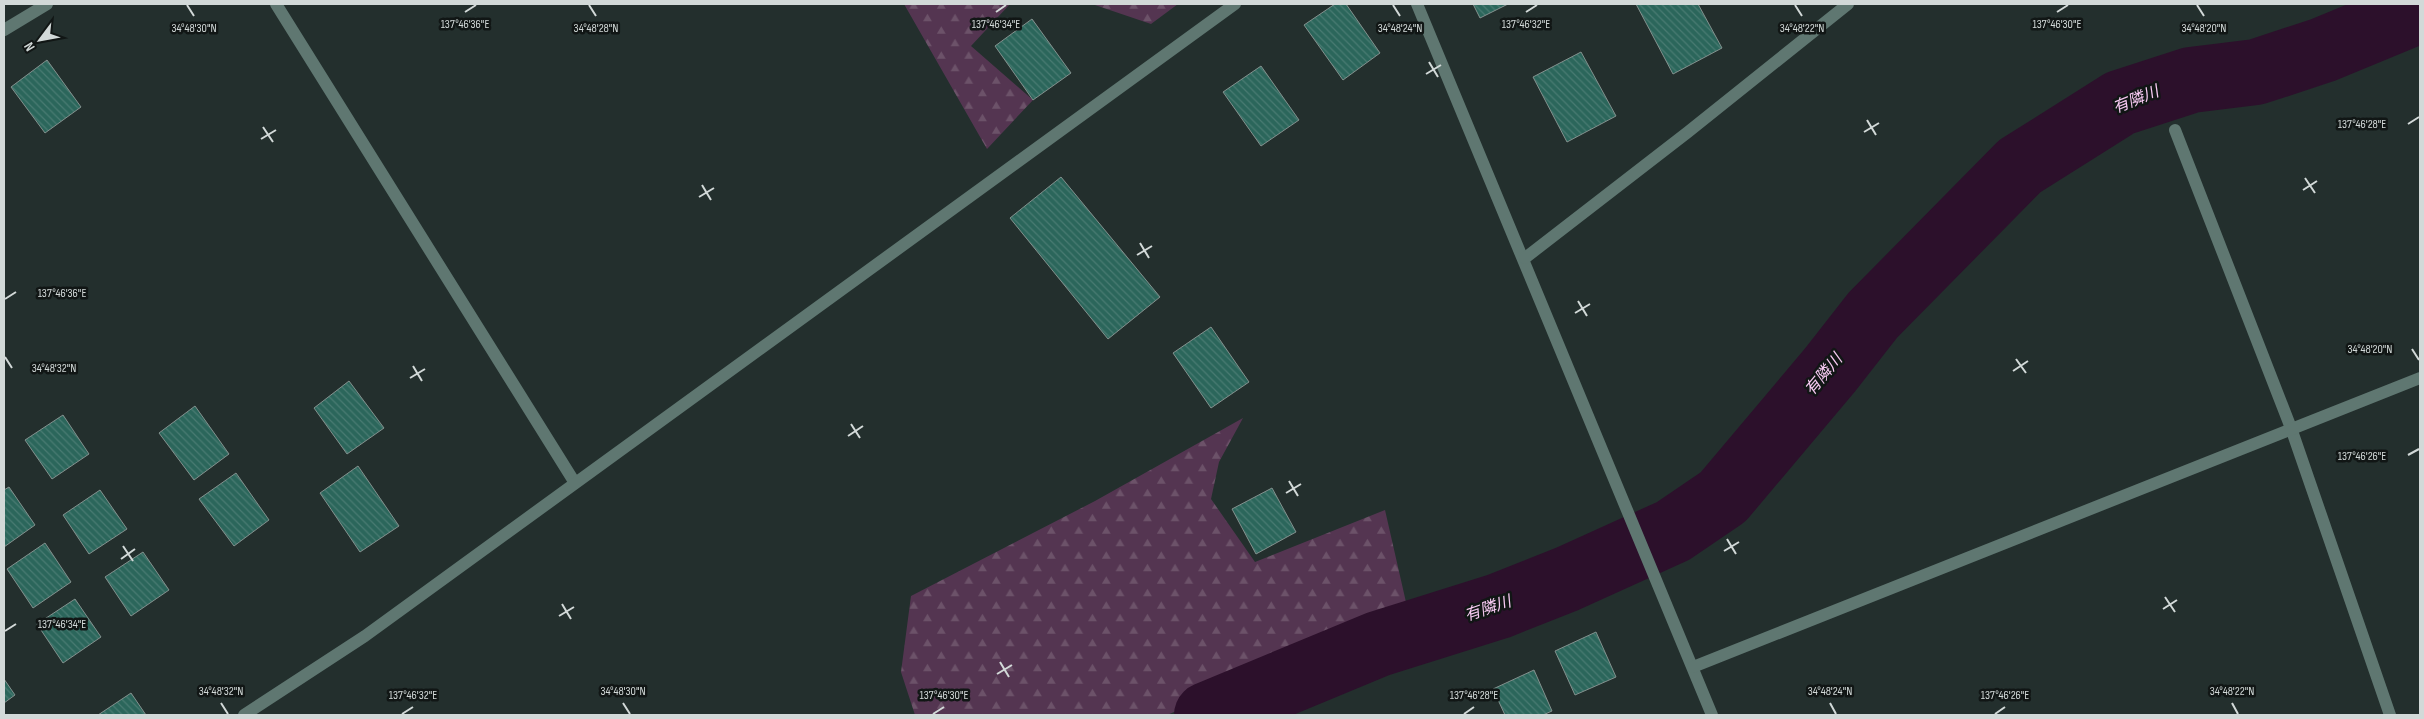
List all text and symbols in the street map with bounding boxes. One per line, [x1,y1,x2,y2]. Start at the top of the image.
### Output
north arrow [15,15,65,65]
text: 137°46'36"E [441,17,489,32]
text: 137°46'34"E [972,17,1020,32]
text: 137°46'32"E [1502,17,1550,32]
text: 137°46'30"E [2033,17,2081,32]
text: 34°48'30"N [171,21,217,36]
text: 34°48'28"N [574,21,618,36]
text: 34°48'24"N [1378,21,1422,36]
text: 34°48'22"N [1780,21,1824,36]
text: 34°48'20"N [2182,21,2226,36]
text: N [20,39,39,54]
water label: 有隣川 [2110,81,2164,118]
text: 137°46'28"E [2338,117,2386,132]
text: 137°46'36"E [38,286,86,301]
text: 34°48'20"N [2348,342,2392,357]
water label: 有隣川 [1801,349,1848,399]
text: 34°48'32"N [32,361,76,376]
text: 137°46'26"E [2338,449,2386,464]
water label: 有隣川 [1462,592,1516,626]
text: 137°46'34"E [38,617,86,632]
text: 34°48'32"N [199,684,243,699]
text: 34°48'30"N [600,684,646,699]
text: 34°48'24"N [1808,684,1852,699]
text: 34°48'22"N [2210,684,2254,699]
text: 137°46'32"E [389,688,437,703]
text: 137°46'30"E [920,688,968,703]
text: 137°46'28"E [1450,688,1498,703]
text: 137°46'26"E [1981,688,2029,703]

